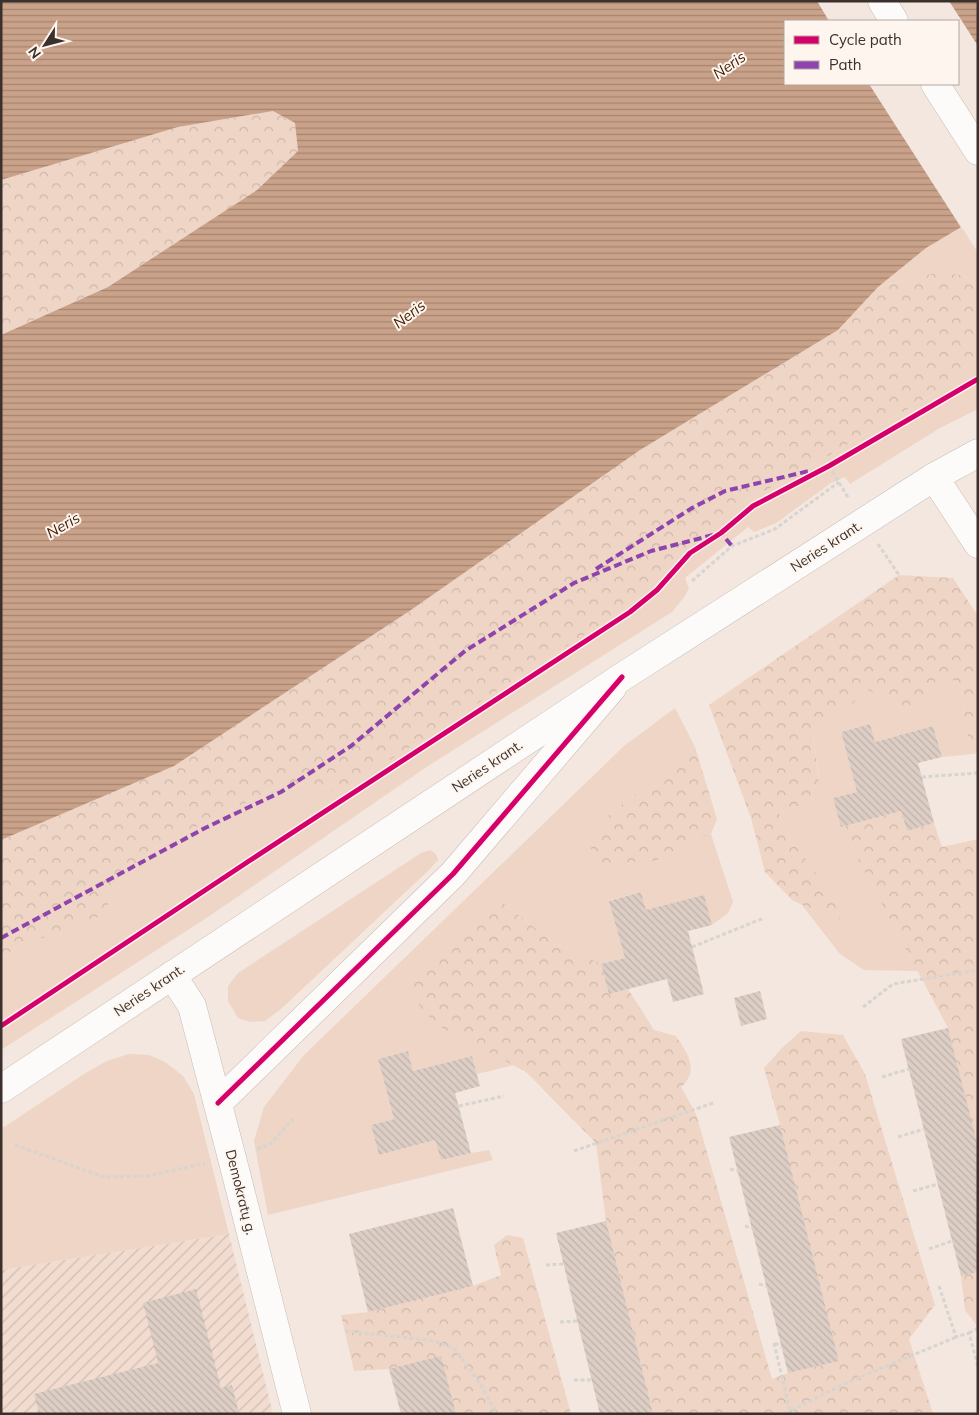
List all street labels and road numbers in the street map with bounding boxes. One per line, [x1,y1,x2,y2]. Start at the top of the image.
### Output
street label: Neries krant. [787,516,865,576]
street label: Neries krant. [448,736,526,796]
street label: Neries krant. [110,960,188,1020]
street label: Demokratų g. [222,1147,260,1237]

